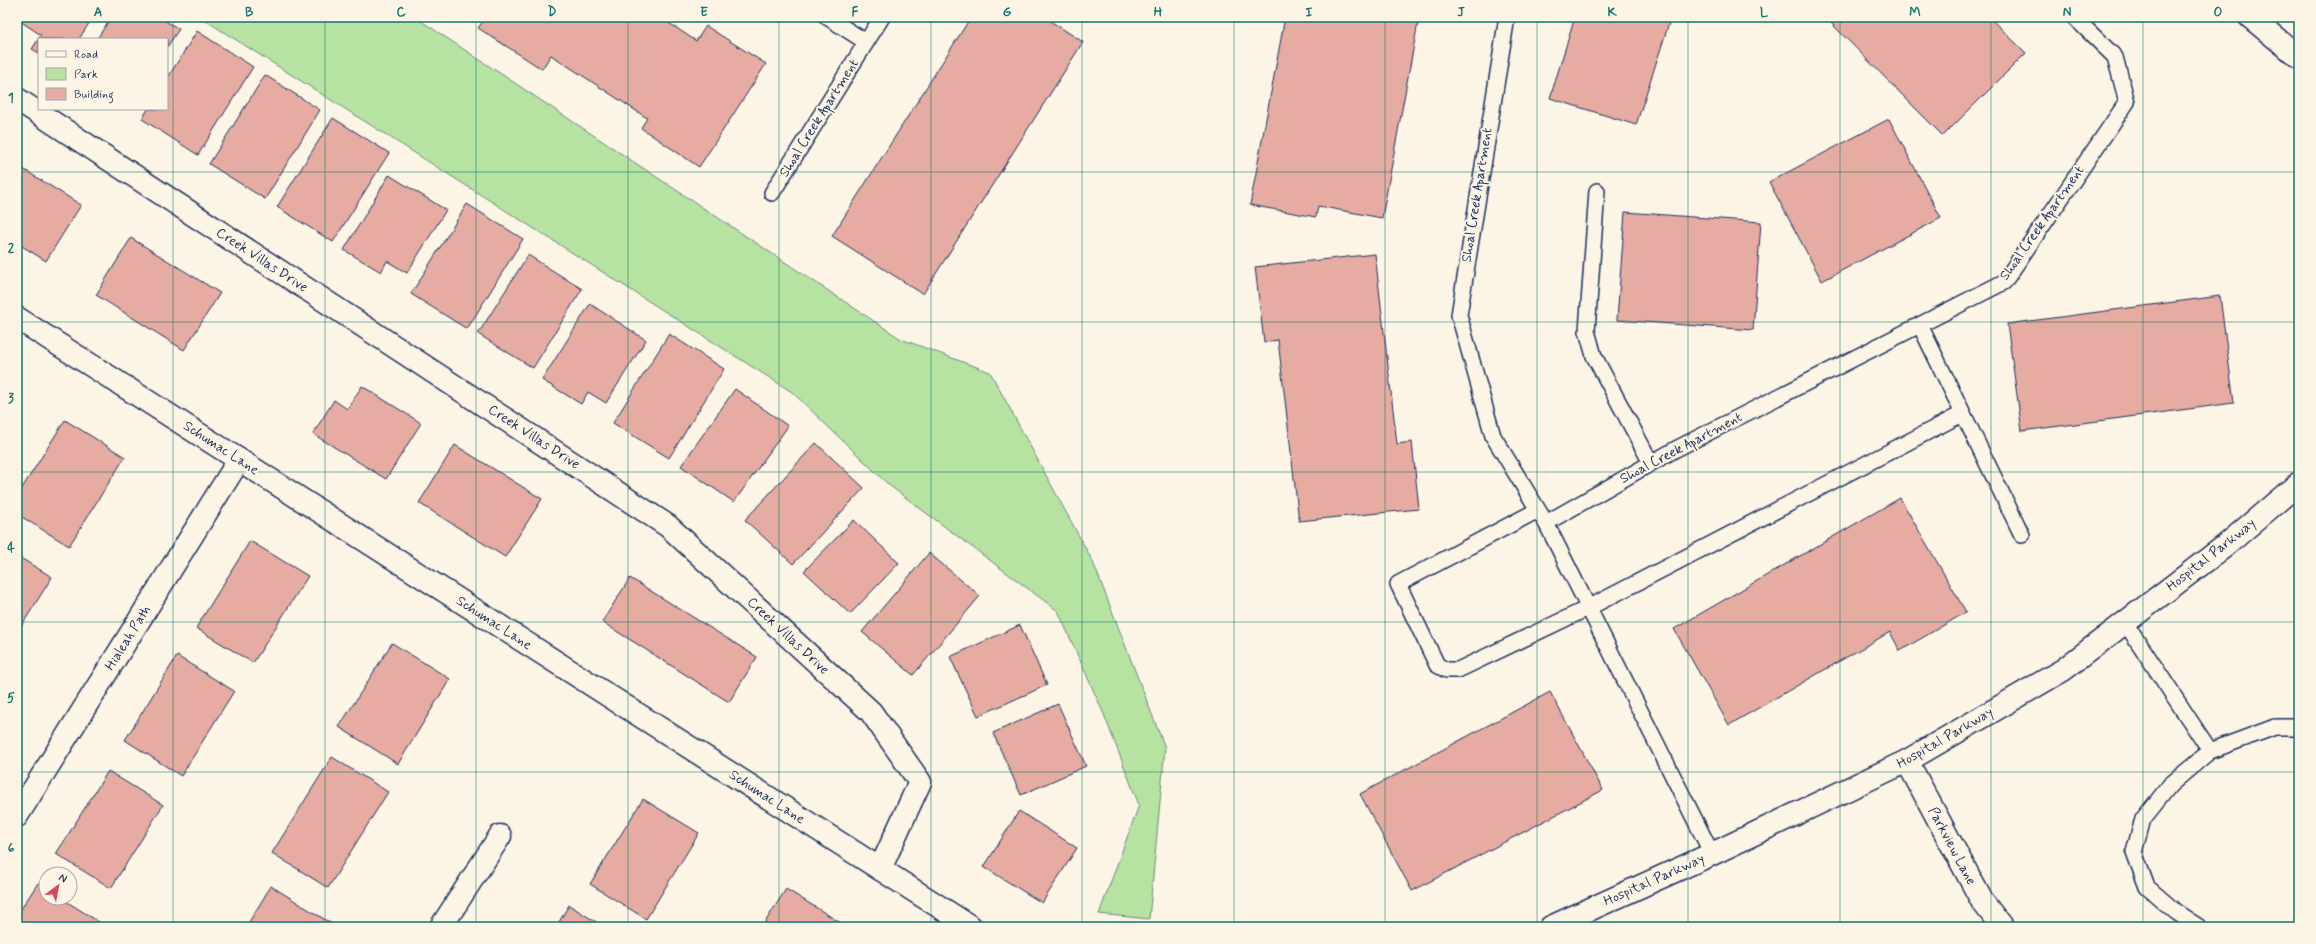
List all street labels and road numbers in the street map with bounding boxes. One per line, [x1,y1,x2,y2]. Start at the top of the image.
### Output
street label: Shoal Creek Apartment [775,56,864,181]
street label: Shoal Creek Apartment [1457,126,1498,264]
street label: Shoal Creek Apartment [1996,162,2089,284]
street label: Creek Villas Drive [213,224,311,296]
street label: Creek Villas Drive [485,401,583,473]
street label: Shoal Creek Apartment [1617,408,1746,489]
street label: Schumac Lane [180,417,262,479]
street label: Hospital Parkway [2163,514,2259,596]
street label: Schumac Lane [453,592,535,654]
street label: Creek Villas Drive [743,593,833,679]
street label: Hialeah Path [101,602,155,674]
street label: Hospital Parkway [1894,703,1996,773]
street label: Schumac Lane [726,766,808,828]
street label: Parkview Lane [1924,804,1980,888]
street label: Hospital Parkway [1601,850,1707,910]

